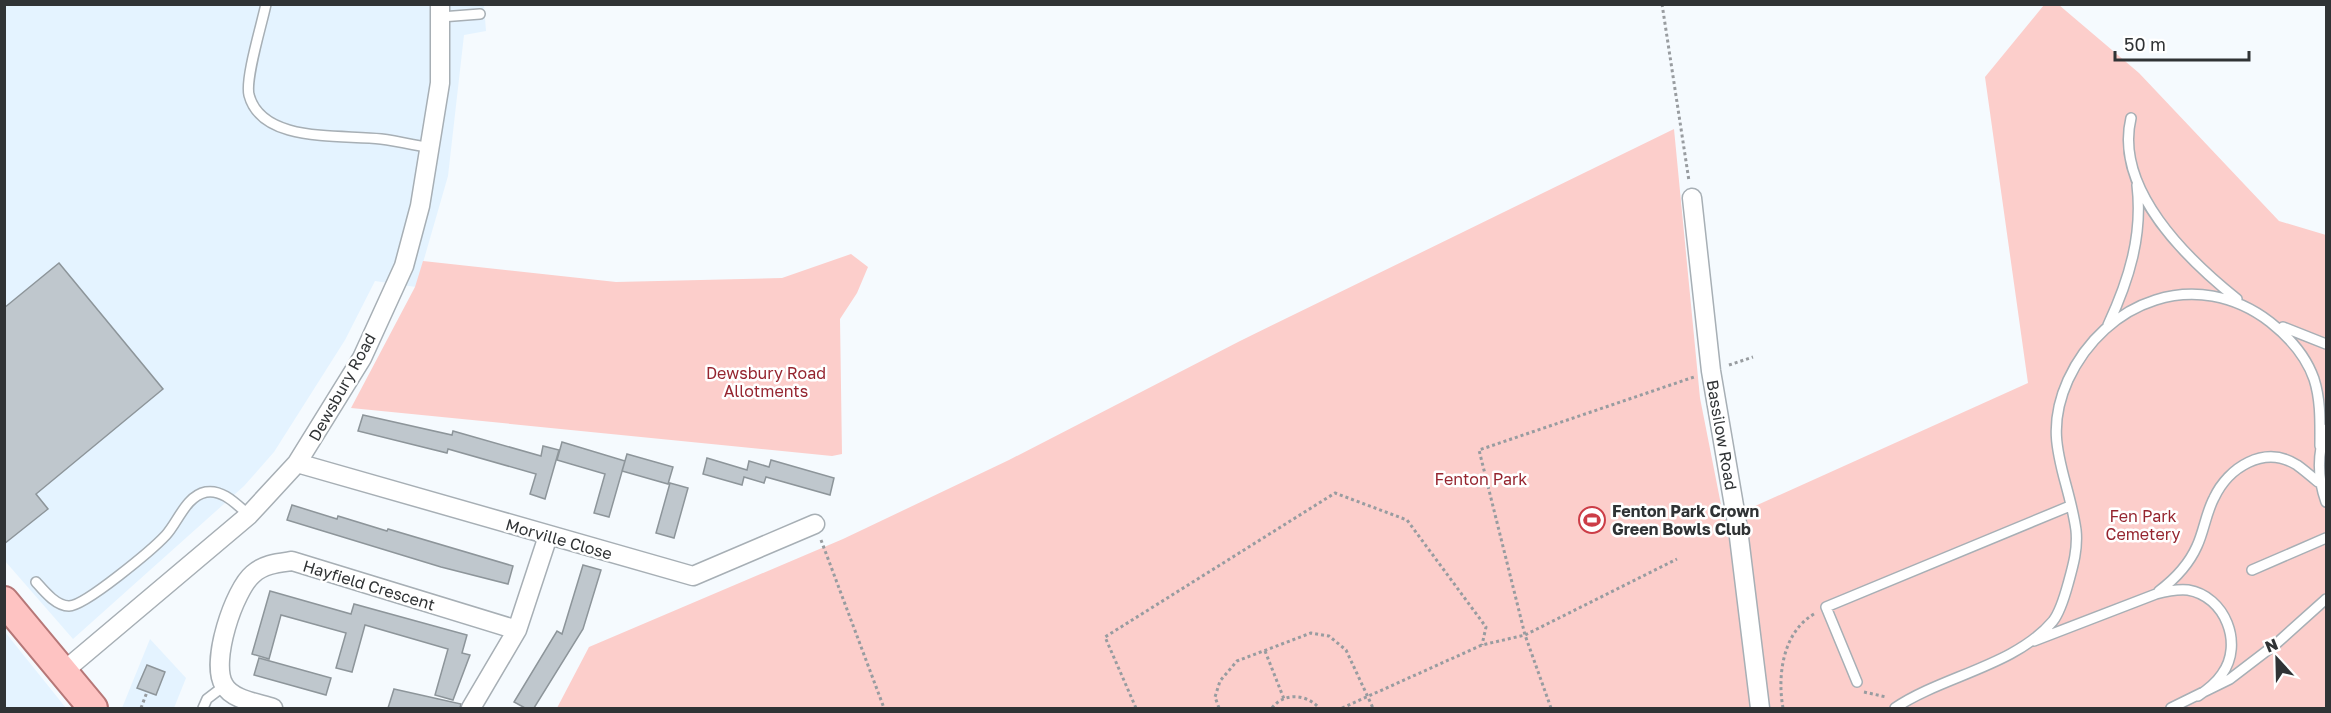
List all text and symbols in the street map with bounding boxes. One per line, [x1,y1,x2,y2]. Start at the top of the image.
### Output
scale bar [2115,24,2248,62]
text: 50 m [2124,33,2166,55]
street label: Dewsbury Road [304,330,380,444]
park label: Dewsbury Road Allotments [706,363,826,401]
street label: Bassilow Road [1702,378,1742,492]
park label: Fenton Park [1435,469,1527,489]
place label: Fenton Park Crown Green Bowls Club [1612,501,1759,539]
sports icon: Fenton Park Crown Green Bowls Club [1577,505,1607,535]
park label: Fen Park Cemetery [2106,506,2181,544]
street label: Morville Close [503,514,615,564]
street label: Hayfield Crescent [300,555,438,615]
north arrow [2247,629,2307,689]
text: N [2262,634,2281,657]

